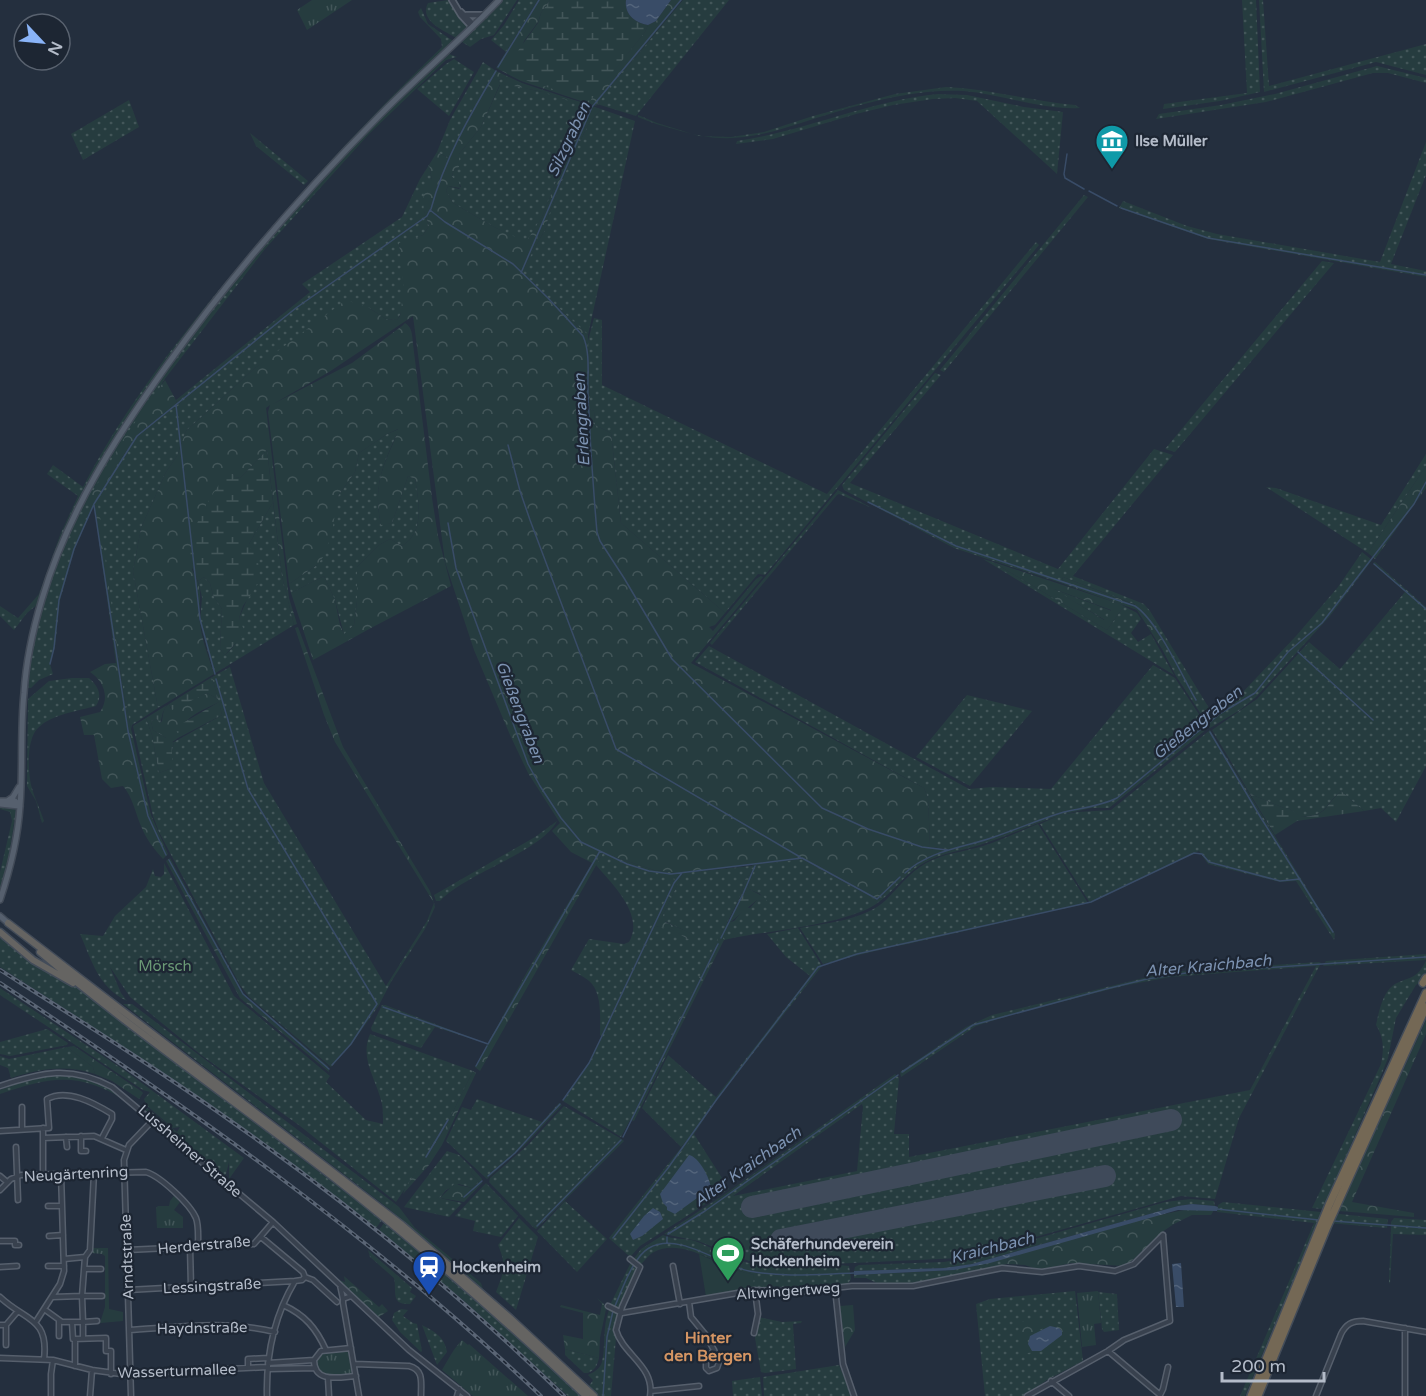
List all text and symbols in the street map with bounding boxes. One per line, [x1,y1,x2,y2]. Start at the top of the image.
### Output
north arrow [12,12,72,72]
text: N [43,38,66,58]
water label: Silzgraben [543,98,595,180]
museum icon: Ilse Müller [1094,123,1130,170]
place label: Ilse Müller [1135,132,1208,150]
water label: Erlengraben [570,372,594,467]
water label: Gießengraben [491,658,549,767]
water label: Gießengraben [1149,681,1247,764]
water label: Alter Kraichbach [1144,950,1273,981]
park label: Mörsch [138,957,192,975]
street label: Lussheimer Straße [134,1101,246,1201]
water label: Alter Kraichbach [690,1122,806,1211]
street label: Neugärtenring [23,1162,129,1186]
street label: Arndtstraße [117,1214,137,1300]
water label: Kraichbach [948,1228,1037,1268]
street label: Herderstraße [157,1232,251,1258]
sports icon: Schäferhundeverein Hockenheim [710,1235,746,1282]
place label: Schäferhundeverein Hockenheim [751,1235,894,1270]
station icon: Hockenheim [411,1249,447,1296]
place label: Hockenheim [452,1258,541,1276]
street label: Lessingstraße [162,1274,262,1298]
street label: Altwingertweg [735,1278,841,1304]
street label: Haydnstraße [156,1318,248,1338]
district label: Hinter den Bergen [664,1328,752,1366]
scale bar [1222,1345,1324,1383]
text: 200 m [1231,1355,1286,1377]
street label: Wasserturmallee [117,1360,237,1382]

